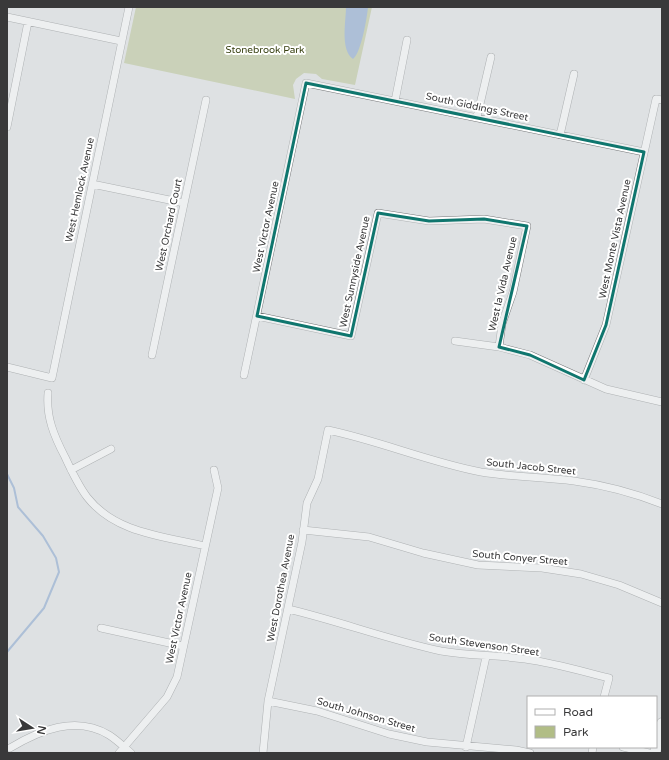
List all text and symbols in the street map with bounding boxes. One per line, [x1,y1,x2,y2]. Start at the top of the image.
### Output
park label: Stonebrook Park [225,44,305,56]
street label: South Giddings Street [425,90,529,124]
street label: West Hemlock Avenue [63,136,97,243]
street label: West Orchard Court [153,177,185,272]
street label: West Monte Vista Avenue [596,178,634,300]
street label: West Victor Avenue [250,180,282,274]
street label: West Sunnyside Avenue [337,215,373,329]
street label: West la Vida Avenue [486,235,520,333]
street label: South Jacob Street [486,456,577,478]
street label: West Dorothea Avenue [265,533,297,643]
street label: South Conyer Street [472,548,568,568]
street label: West Victor Avenue [163,571,195,665]
street label: South Stevenson Street [428,631,540,659]
street label: South Johnson Street [315,695,417,735]
legend [527,696,657,748]
text: Road [563,705,593,719]
north arrow [12,708,52,748]
text: N [34,724,49,736]
text: Park [563,725,589,739]

